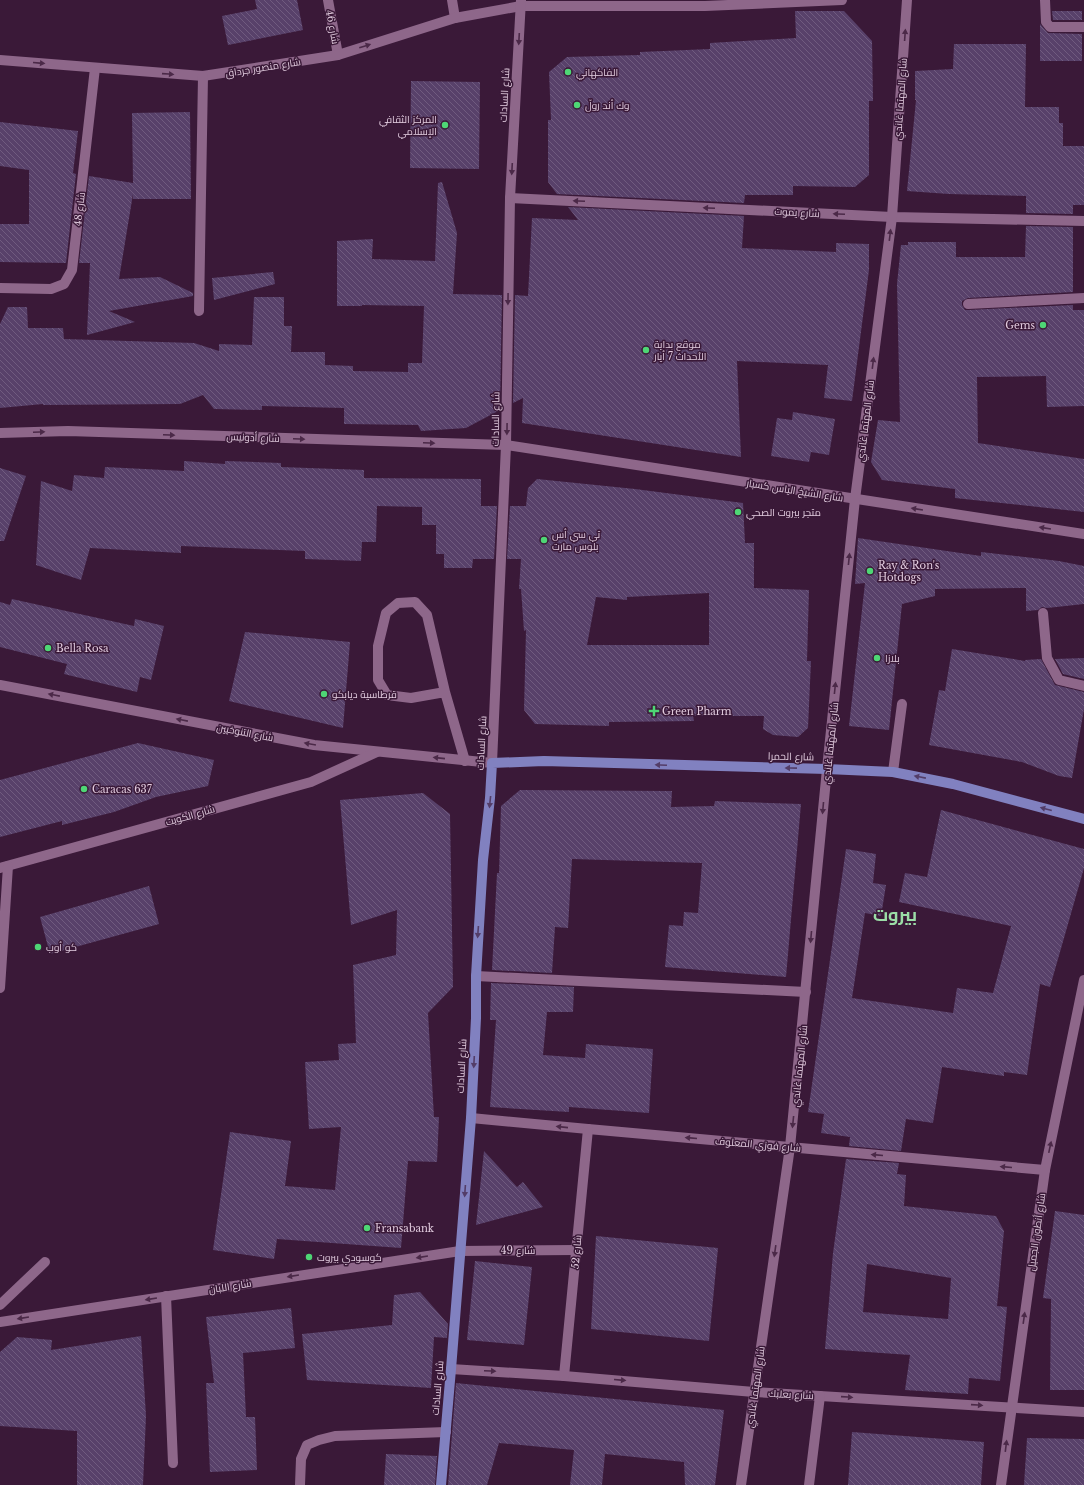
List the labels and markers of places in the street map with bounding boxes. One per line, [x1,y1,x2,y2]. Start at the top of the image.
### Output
place label: الفاكهاني [576,66,618,80]
marker: الفاكهاني [563,67,573,77]
place label: وك أند رولّ [585,99,629,112]
marker: وك أند رولّ [572,100,582,110]
place label: المركز الثقافي الإسلامي [379,113,437,139]
marker: المركز الثقافي الإسلامي [440,120,450,130]
place label: Gems [1005,319,1035,332]
marker: Gems [1038,320,1048,330]
place label: موقع بداية الأحداث 7 أيار [653,338,706,363]
marker: موقع بداية الأحداث 7 أيار [641,345,651,355]
place label: متجر بيروت الصحي [746,506,821,520]
marker: متجر بيروت الصحي [733,507,743,517]
place label: تي سي أس بلوس مارت [552,528,601,553]
marker: تي سي أس بلوس مارت [539,535,549,545]
place label: Ray & Ron's Hotdogs [878,559,940,584]
marker: Ray & Ron's Hotdogs [865,566,875,576]
place label: Bella Rosa [56,642,109,655]
marker: Bella Rosa [43,643,53,653]
place label: بلازا [885,652,900,665]
marker: بلازا [872,653,882,663]
place label: قرطاسية ديابكو [332,688,397,701]
marker: قرطاسية ديابكو [319,689,329,699]
place label: Green Pharm [662,705,732,718]
marker: Green Pharm [649,706,659,716]
place label: Caracas 637 [92,783,153,796]
marker: Caracas 637 [79,784,89,794]
place label: كو أوب [46,941,77,954]
marker: كو أوب [33,942,43,952]
place label: Fransabank [375,1222,435,1235]
marker: Fransabank [362,1223,372,1233]
place label: كوسودي بيروت [317,1251,382,1265]
marker: كوسودي بيروت [304,1252,314,1262]

